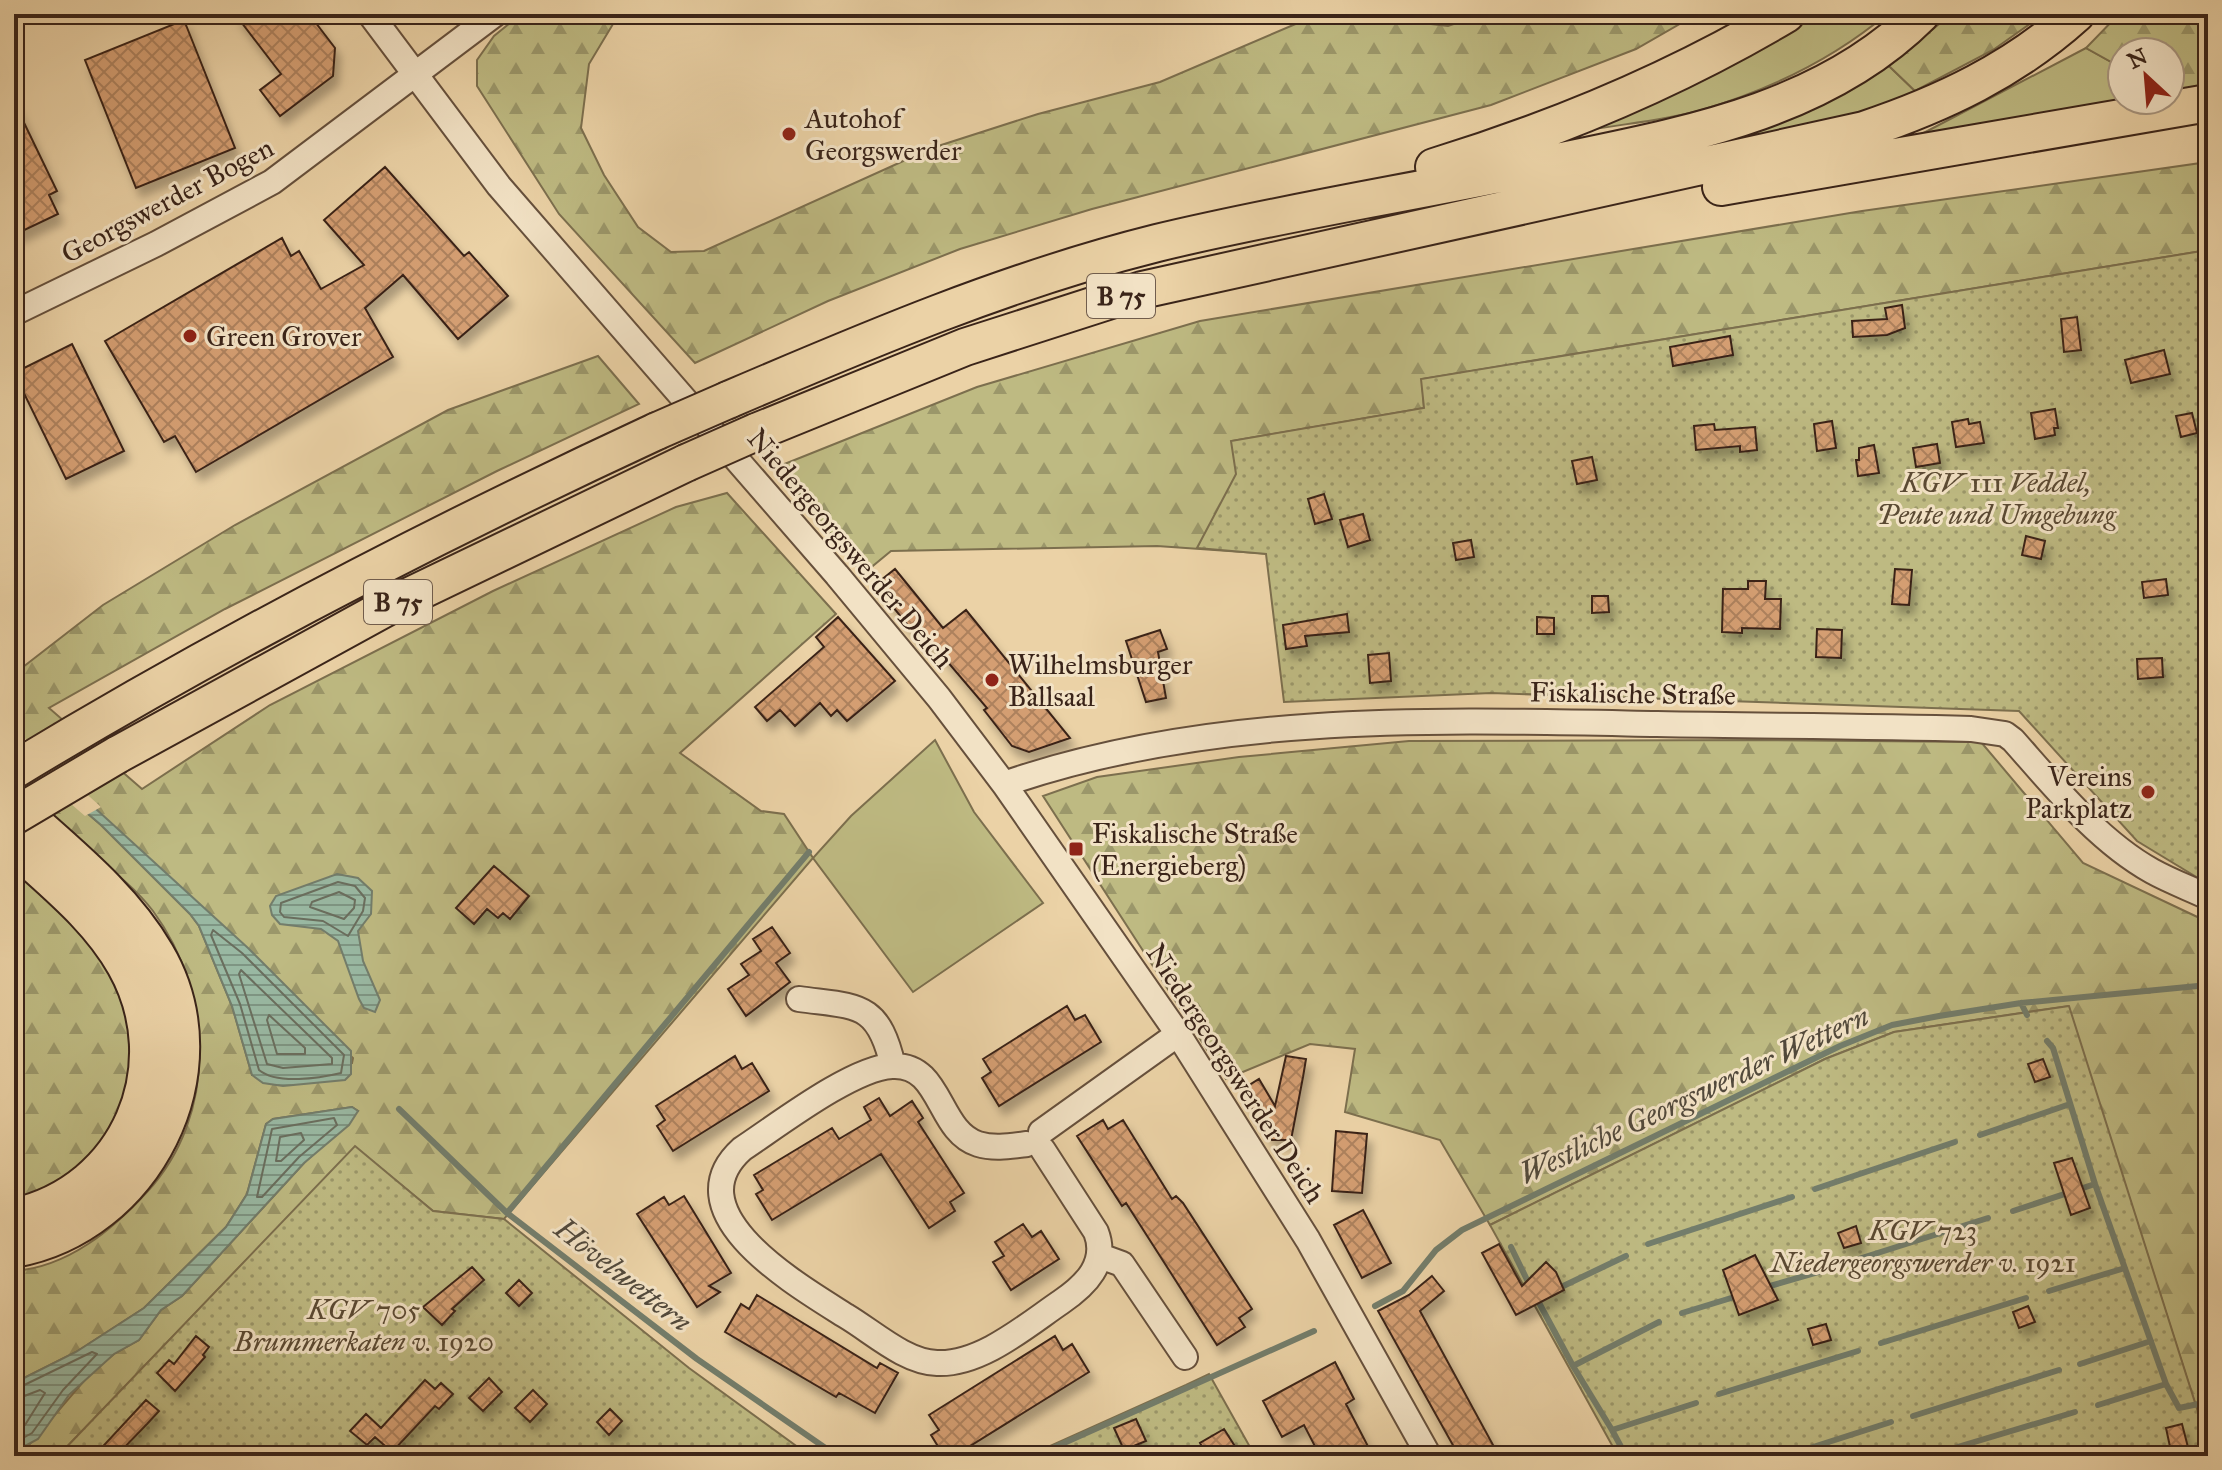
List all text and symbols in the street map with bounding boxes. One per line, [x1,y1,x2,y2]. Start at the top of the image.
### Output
north arrow [2106,36,2186,116]
text: N [2123,42,2152,75]
place label: Autohof Georgswerder [804,101,962,168]
marker: Autohof Georgswerder [780,125,798,143]
street label: Georgswerder Bogen [55,130,279,271]
road number: B 75 [1087,274,1155,318]
place label: Green Grover [206,319,362,354]
marker: Green Grover [181,327,199,345]
street label: Niedergeorgswerder Deich [740,421,962,676]
park label: KGV 111 Veddel, Peute und Umgebung [1877,465,2117,532]
road number: B 75 [364,580,432,624]
place label: Wilhelmsburger Ballsaal [1008,647,1193,714]
marker: Wilhelmsburger Ballsaal [983,671,1001,689]
street label: Fiskalische Straße [1530,674,1736,713]
place label: Vereins Parkplatz [2025,759,2132,826]
marker: Vereins Parkplatz [2139,783,2157,801]
place label: Fiskalische Straße (Energieberg) [1092,816,1298,883]
marker: Fiskalische Straße (Energieberg) [1067,840,1085,858]
street label: Niedergeorgswerder Deich [1138,937,1333,1210]
water label: Westliche Georgswerder Wettern [1513,998,1875,1192]
water label: Hövelwettern [546,1210,699,1340]
park label: KGV 723 Niedergeorgswerder v. 1921 [1768,1213,2076,1280]
park label: KGV 705 Brummerkaten v. 1920 [232,1292,494,1359]

